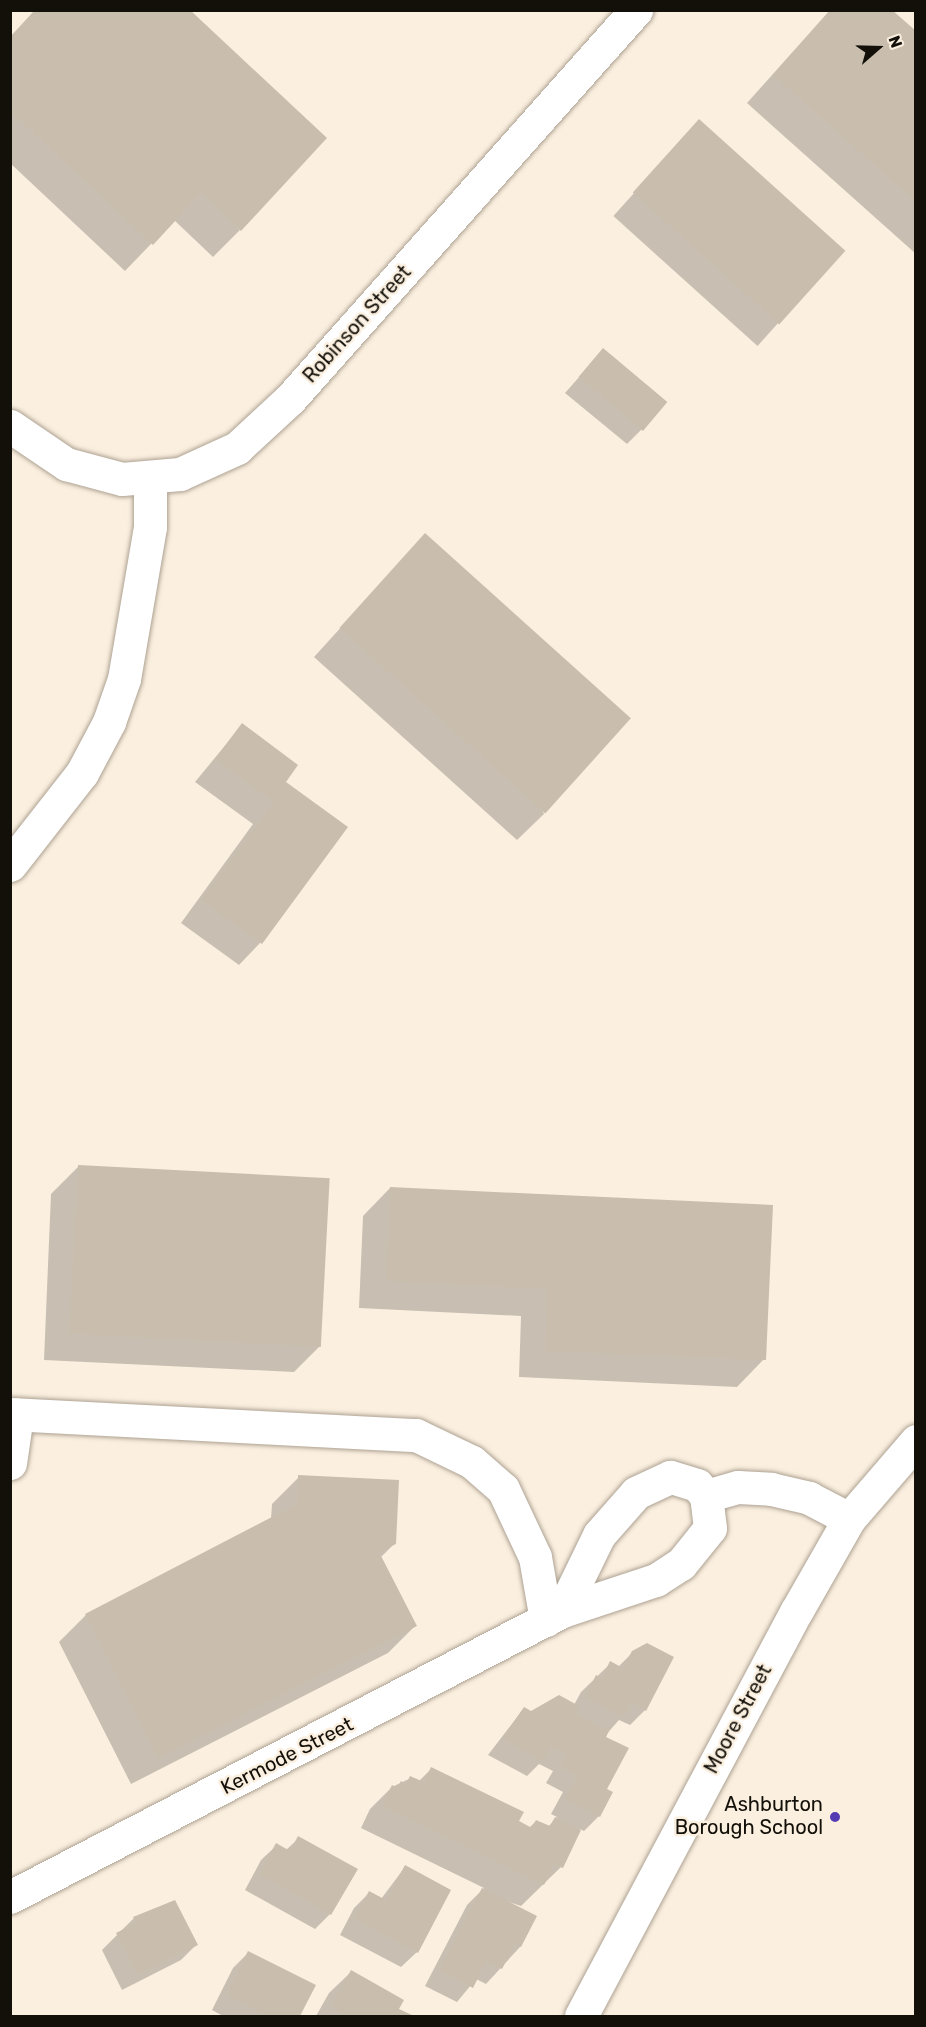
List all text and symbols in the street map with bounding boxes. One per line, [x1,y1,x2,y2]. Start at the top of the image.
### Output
north arrow [848,18,908,78]
text: N [884,33,906,50]
street label: Robinson Street [298,260,416,388]
street label: Moore Street [699,1660,777,1778]
street label: Kermode Street [217,1712,357,1800]
place label: Ashburton Borough School [675,1793,823,1840]
marker: Ashburton Borough School [828,1810,842,1824]

